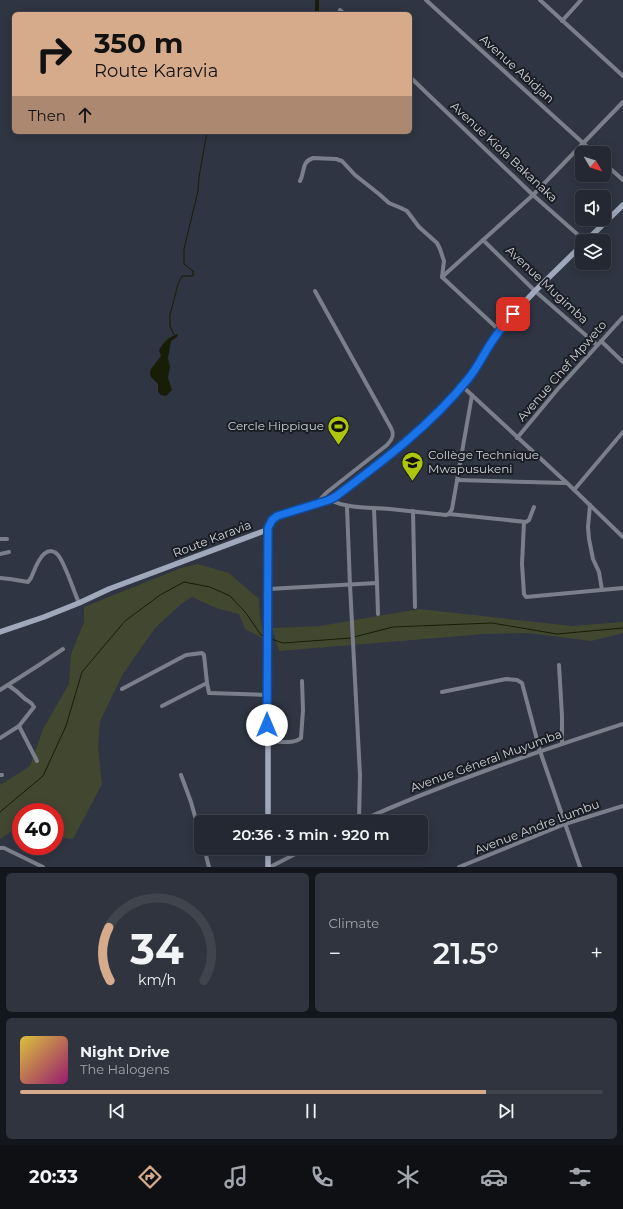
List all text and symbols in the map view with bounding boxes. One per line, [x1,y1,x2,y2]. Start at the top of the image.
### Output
text: 350 m [94,26,183,60]
icon: right [28,28,80,80]
street label: Avenue Abidjan [477,31,558,106]
text: Route Karavia [94,60,218,82]
street label: Avenue Kiola Bakanaka [448,98,561,205]
icon: ahead [74,104,96,126]
text: Then [28,106,66,125]
north arrow [575,146,611,182]
map controls [575,146,611,270]
button: sound [575,190,611,226]
button: layers [575,234,611,270]
street label: Avenue Mugimba [503,243,592,327]
pin [496,297,530,331]
icon: arrive [502,303,524,325]
street label: Avenue Chef Mpweto [514,317,610,424]
sports icon: Cercle Hippique [326,413,352,446]
place label: Cercle Hippique [228,418,324,433]
place label: Collège Technique Mwapusukeni [428,447,539,476]
school or university icon: Collège Technique Mwapusukeni [400,449,426,482]
street label: Route Karavia [170,517,253,560]
position arrow [246,704,288,746]
street label: Avenue Géneral Muyumba [408,726,564,795]
street label: Avenue Andre Lumbu [472,796,601,857]
speed limit sign: 40 [12,803,64,855]
text: 20:36 · 3 min · 920 m [232,825,390,844]
text: Climate [329,915,379,931]
text: 34 [130,923,184,973]
text: 21.5° [433,935,499,972]
text: − [329,940,341,967]
text: + [590,940,603,967]
text: km/h [138,970,176,988]
text: Night Drive [80,1042,170,1061]
text: The Halogens [80,1061,169,1077]
icon: previous [106,1100,128,1122]
icon: pause [300,1100,322,1122]
icon: next [495,1100,517,1122]
icon: directions [136,1163,164,1191]
icon: music [222,1163,250,1191]
icon: phone [308,1163,336,1191]
icon: climate [394,1163,422,1191]
icon: car [480,1163,508,1191]
icon: filters [566,1163,594,1191]
text: 20:33 [29,1166,78,1188]

